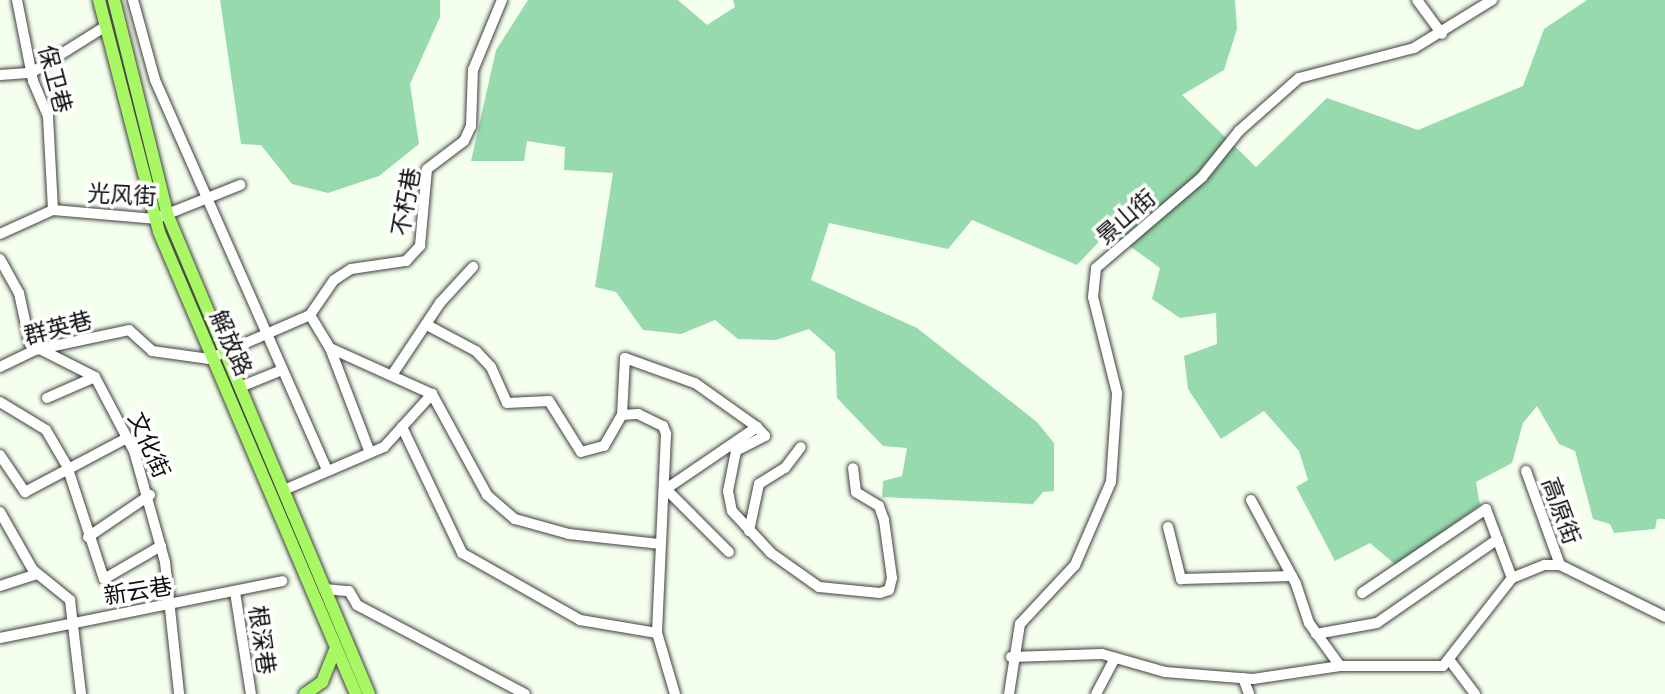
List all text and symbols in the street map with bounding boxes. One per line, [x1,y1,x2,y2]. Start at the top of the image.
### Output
street label: 保卫巷 [33,42,77,116]
street label: 不朽巷 [386,166,426,238]
street label: 光风街 [87,179,157,211]
street label: 景山街 [1091,184,1161,250]
street label: 群英巷 [21,306,95,350]
street label: 解放路 [204,306,258,380]
street label: 文化街 [122,408,176,482]
street label: 高原街 [1536,474,1586,548]
street label: 新云巷 [102,572,174,610]
street label: 根深巷 [244,604,280,676]

